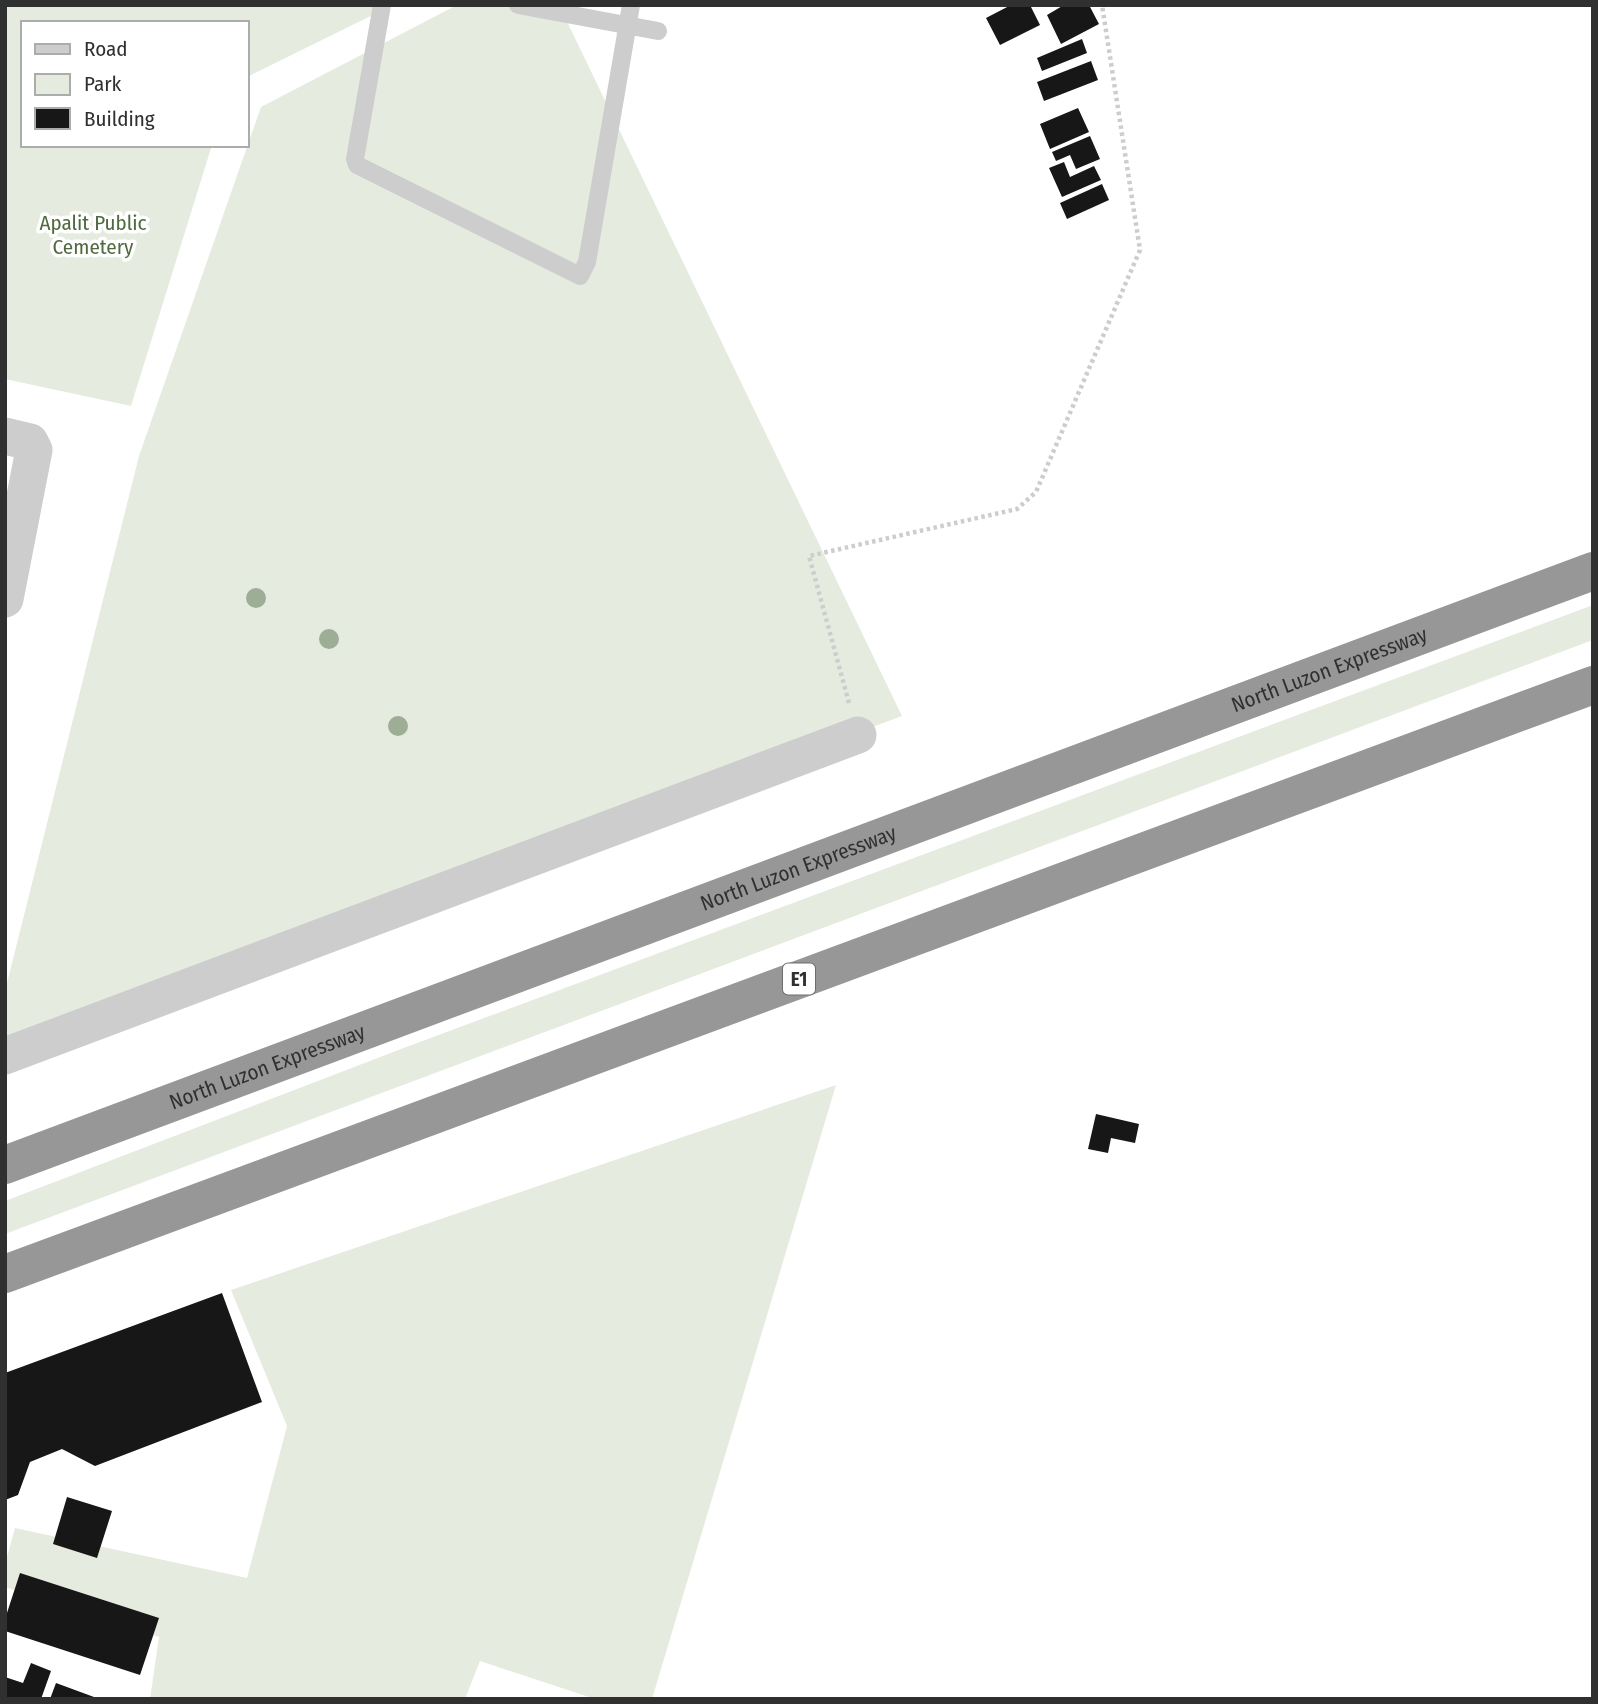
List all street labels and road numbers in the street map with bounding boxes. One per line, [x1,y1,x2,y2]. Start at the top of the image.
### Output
street label: North Luzon Expressway [1228,621,1431,718]
street label: North Luzon Expressway [697,820,900,917]
road number: E1 [783,964,815,995]
street label: North Luzon Expressway [166,1018,369,1115]

